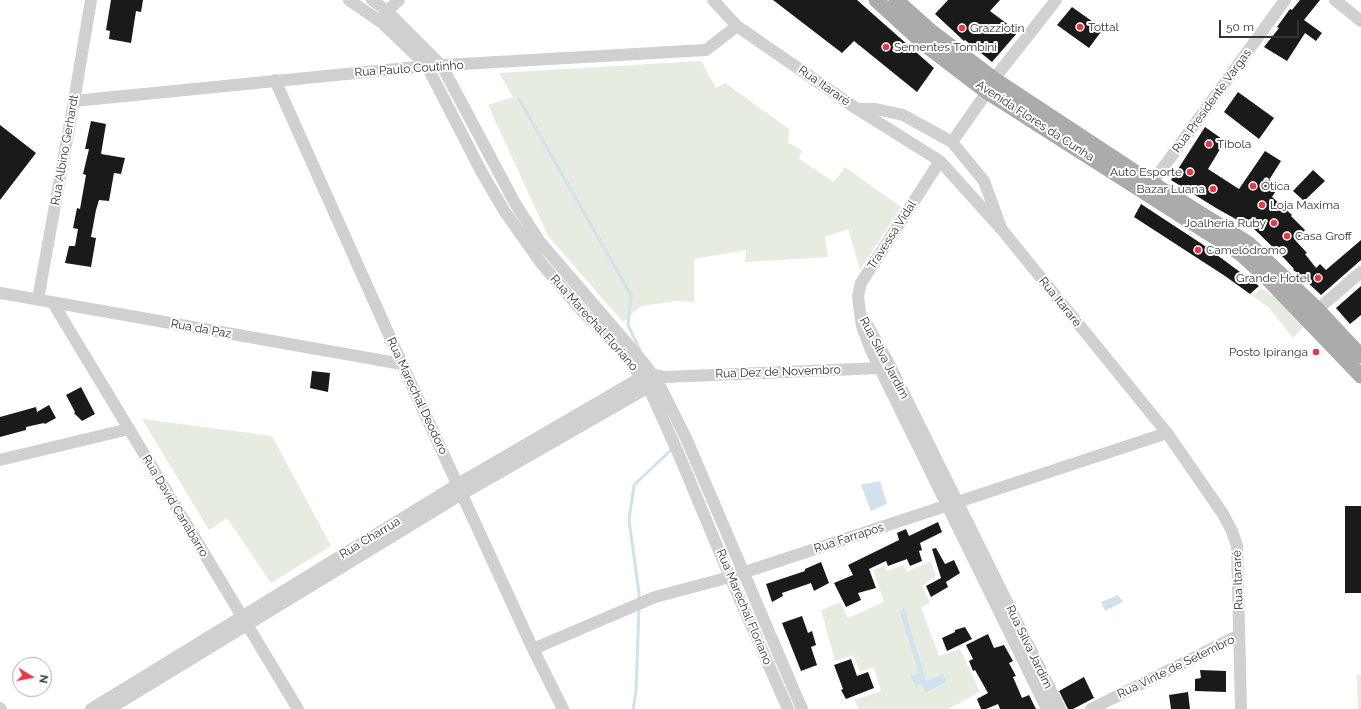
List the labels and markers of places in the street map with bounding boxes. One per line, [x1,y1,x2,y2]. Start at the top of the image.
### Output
place label: Tottal [1088,20,1119,34]
place label: Grazziotin [970,21,1024,35]
marker: Tottal [1075,22,1085,32]
marker: Grazziotin [957,23,967,33]
place label: Sementes Tombini [894,40,997,54]
marker: Sementes Tombini [881,42,891,52]
place label: Tibola [1217,137,1251,151]
marker: Tibola [1204,139,1214,149]
place label: Auto Esporte [1110,165,1182,179]
marker: Auto Esporte [1185,167,1195,177]
place label: Ótica [1261,179,1290,193]
marker: Ótica [1248,181,1258,191]
place label: Bazar Luana [1137,182,1205,196]
marker: Bazar Luana [1208,184,1218,194]
place label: Loja Maxima [1270,198,1340,212]
marker: Loja Maxima [1257,200,1267,210]
place label: Joalheria Ruby [1184,216,1266,230]
marker: Joalheria Ruby [1269,218,1279,228]
place label: Casa Groff [1295,229,1352,243]
marker: Casa Groff [1282,231,1292,241]
place label: Camelódromo [1206,243,1286,257]
marker: Camelódromo [1193,245,1203,255]
place label: Grande Hotel [1236,271,1310,285]
marker: Grande Hotel [1313,273,1323,283]
place label: Posto Ipiranga [1229,345,1308,359]
marker: Posto Ipiranga [1311,347,1321,357]

